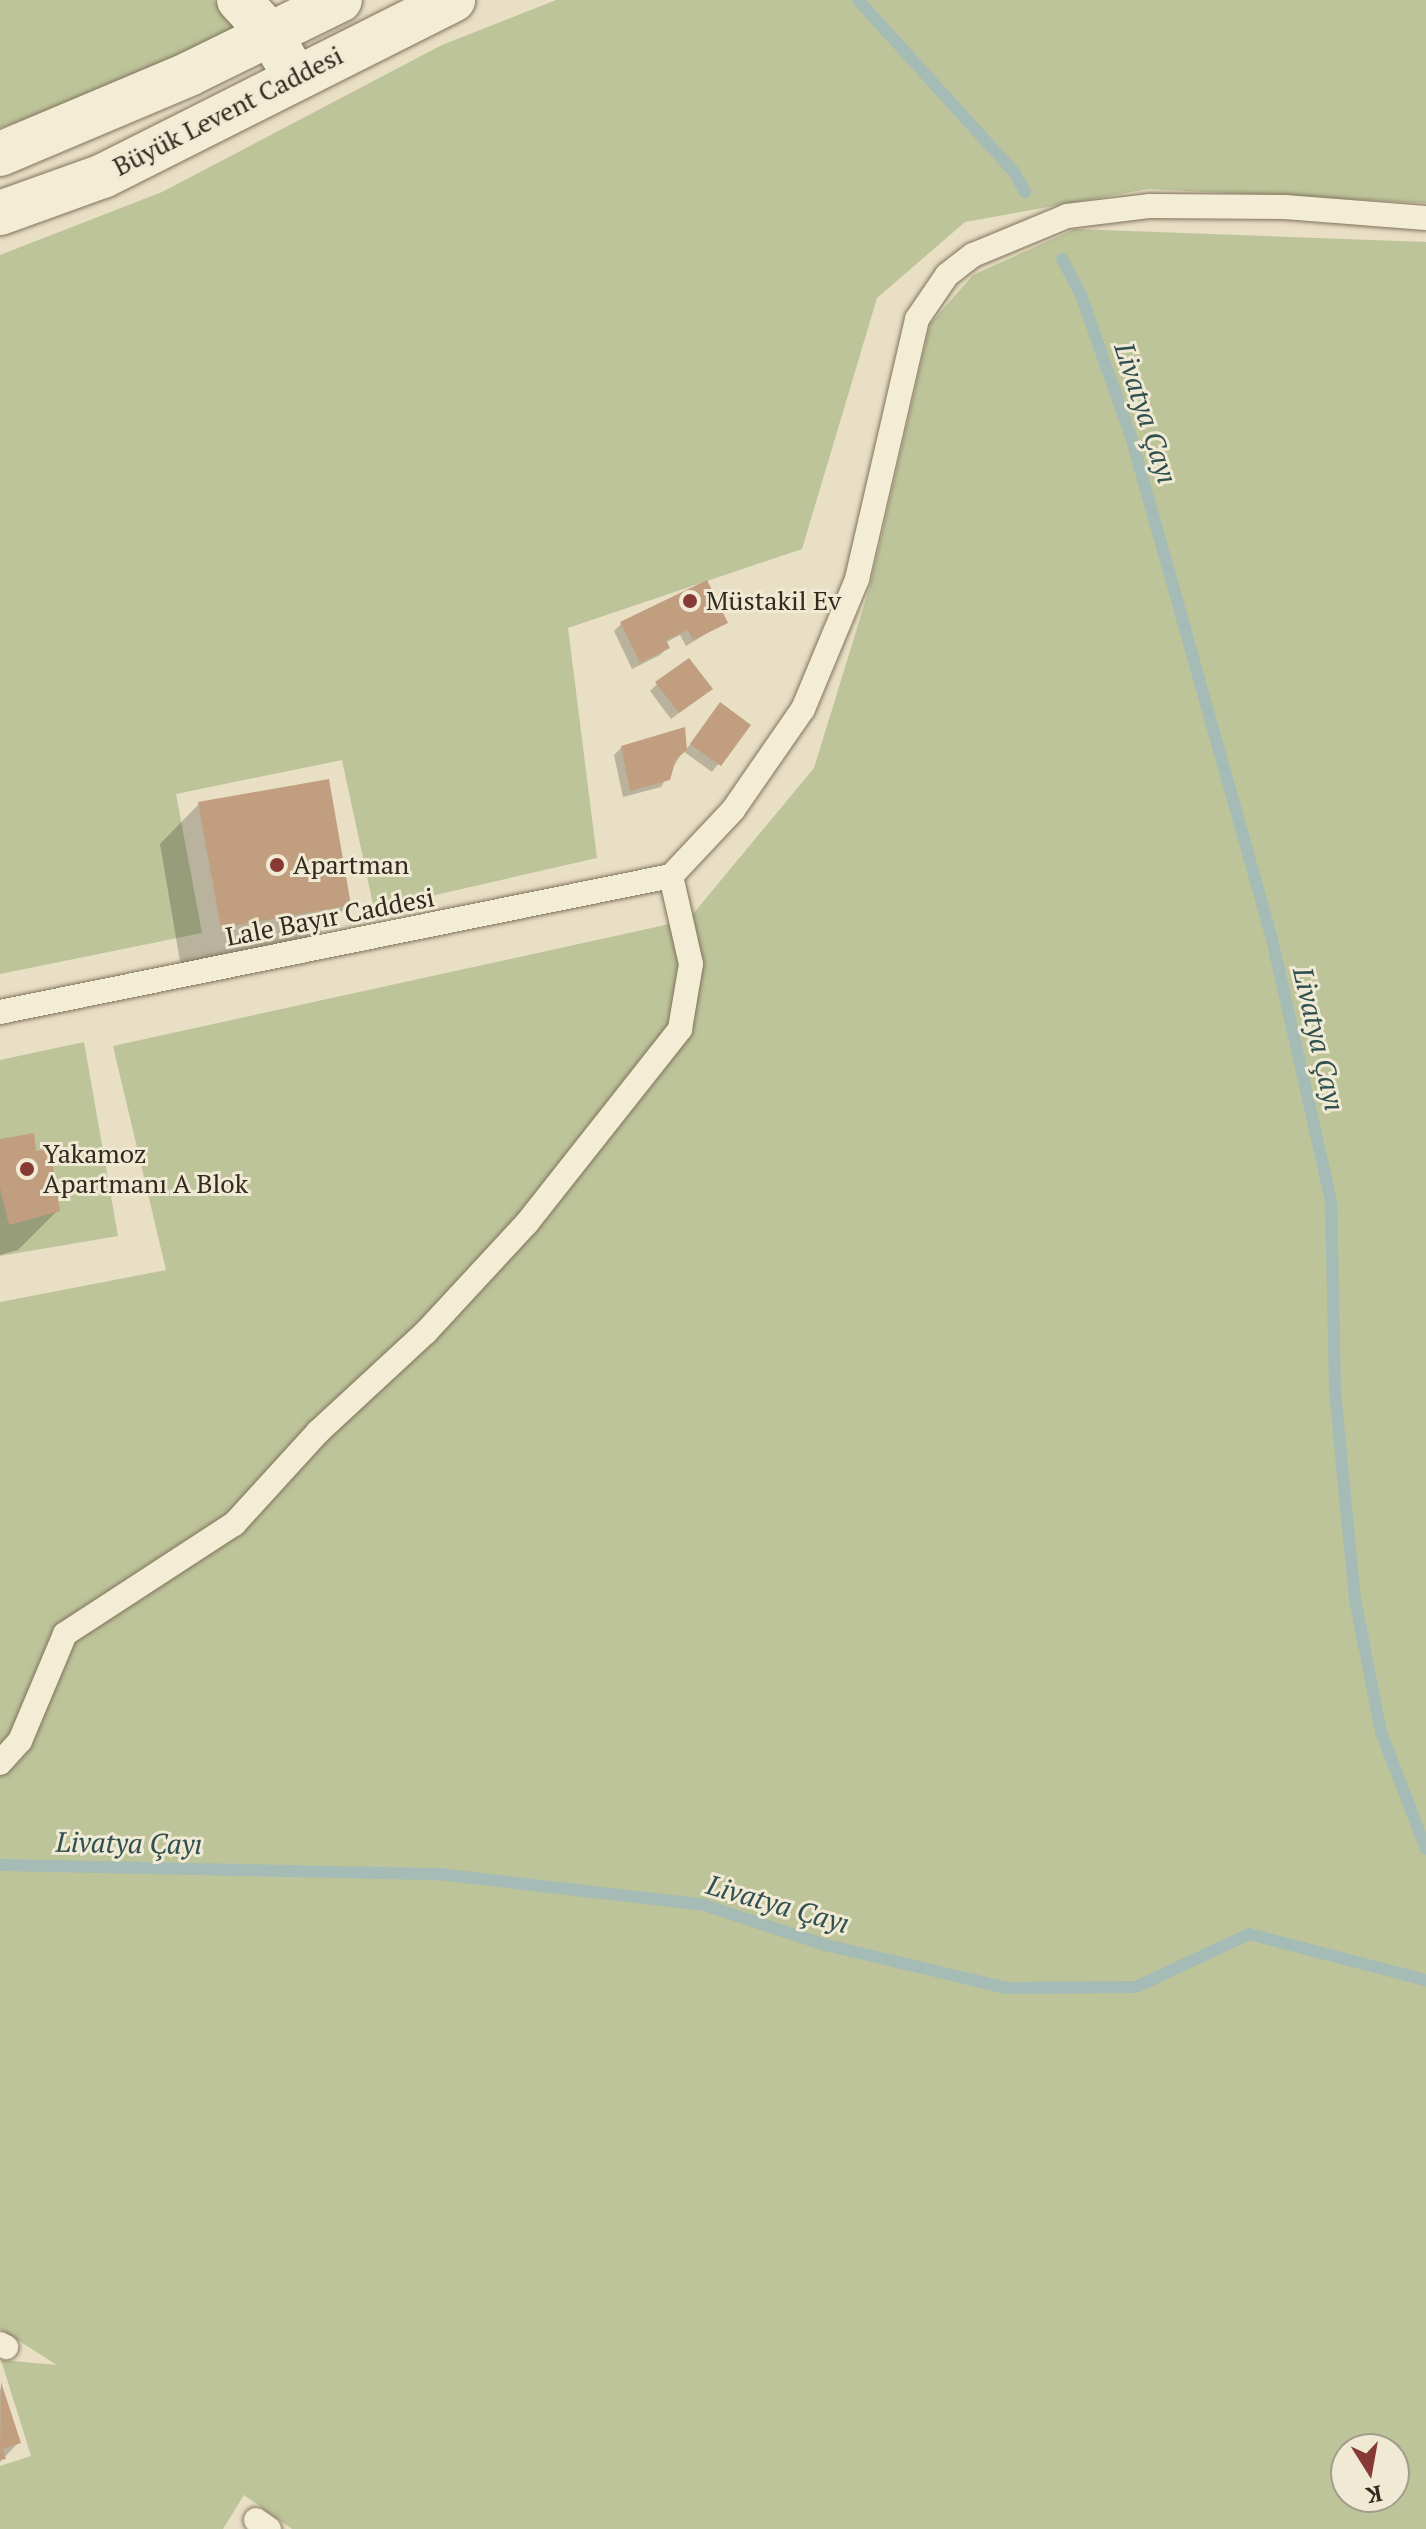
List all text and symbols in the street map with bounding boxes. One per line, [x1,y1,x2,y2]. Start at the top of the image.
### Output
street label: Büyük Levent Caddesi [108,40,348,182]
water label: Livatya Çayı [1107,338,1185,488]
place label: Müstakil Ev [706,585,841,617]
marker: Müstakil Ev [681,592,699,610]
place label: Apartman [293,849,409,881]
marker: Apartman [268,856,286,874]
street label: Lale Bayır Caddesi [223,881,437,953]
water label: Livatya Çayı [1286,964,1352,1114]
place label: Yakamoz Apartmanı A Blok [43,1138,249,1200]
marker: Yakamoz Apartmanı A Blok [18,1160,36,1178]
water label: Livatya Çayı [55,1825,203,1861]
water label: Livatya Çayı [703,1868,853,1940]
north arrow [1330,2433,1410,2513]
text: K [1364,2479,1385,2511]

